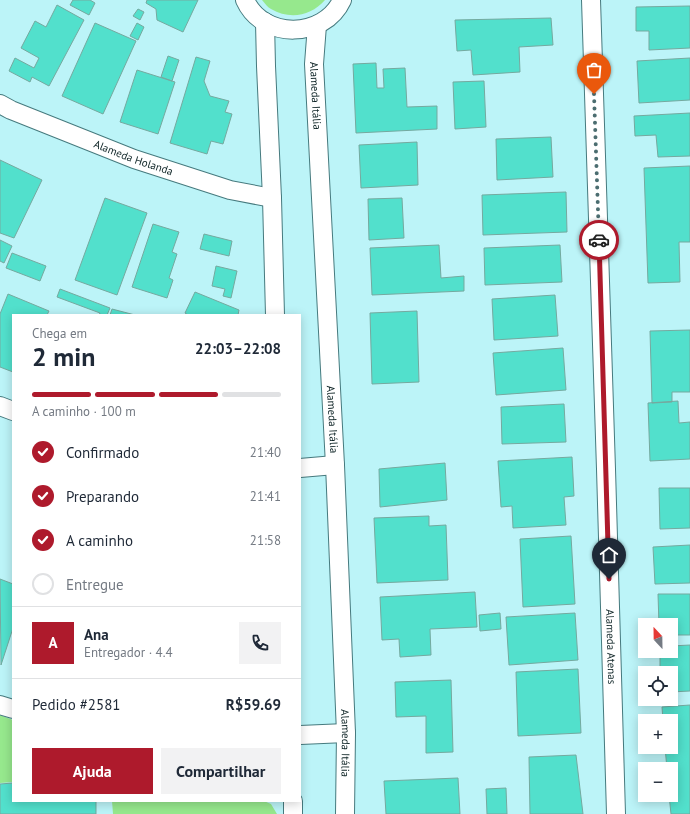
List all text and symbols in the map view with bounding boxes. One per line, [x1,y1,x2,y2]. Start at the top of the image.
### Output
pin [577,53,611,94]
icon: bag [583,59,605,81]
street label: Alameda Itália [307,62,324,130]
street label: Alameda Holanda [92,137,175,178]
courier [579,220,619,260]
icon: car [588,229,610,251]
text: Chega em [32,325,87,342]
text: 22:03–22:08 [195,339,281,358]
text: 2 min [32,340,95,373]
street label: Alameda Itália [324,385,341,454]
text: A caminho · 100 m [32,403,136,420]
icon: check [32,441,54,463]
text: Confirmado [66,443,139,462]
text: 21:40 [250,444,281,461]
icon: check [32,485,54,507]
text: Preparando [66,487,139,506]
text: 21:41 [250,488,281,505]
icon: check [32,529,54,551]
text: A caminho [66,531,133,550]
text: 21:58 [250,532,281,549]
pin [592,538,626,579]
icon: home [598,544,620,566]
text: Entregue [66,575,124,594]
street label: Alameda Atenas [603,609,619,685]
north arrow [638,618,678,658]
map controls [638,618,678,802]
button: phone [239,622,281,664]
text: Ana [84,625,109,644]
text: A [48,633,58,652]
text: Entregador · 4.4 [84,644,173,661]
button: locate [638,666,678,706]
text: Pedido #2581 [32,695,121,714]
text: R$59.69 [226,695,281,714]
street label: Alameda Itália [338,709,353,777]
button: + [638,714,678,754]
button: Ajuda [32,748,153,794]
button: Compartilhar [161,748,281,794]
button: − [638,762,678,802]

